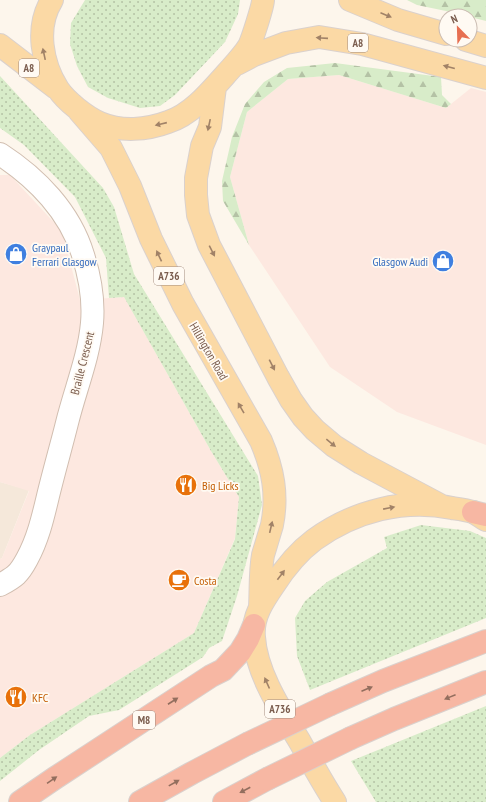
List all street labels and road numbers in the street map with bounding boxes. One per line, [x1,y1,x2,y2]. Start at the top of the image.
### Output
road number: A8 [348,34,368,52]
road number: A8 [19,59,39,77]
road number: A736 [154,267,184,285]
street label: Hillington Road [186,319,232,383]
street label: Braille Crescent [67,329,97,396]
road number: A736 [265,700,295,718]
road number: M8 [133,711,155,729]

